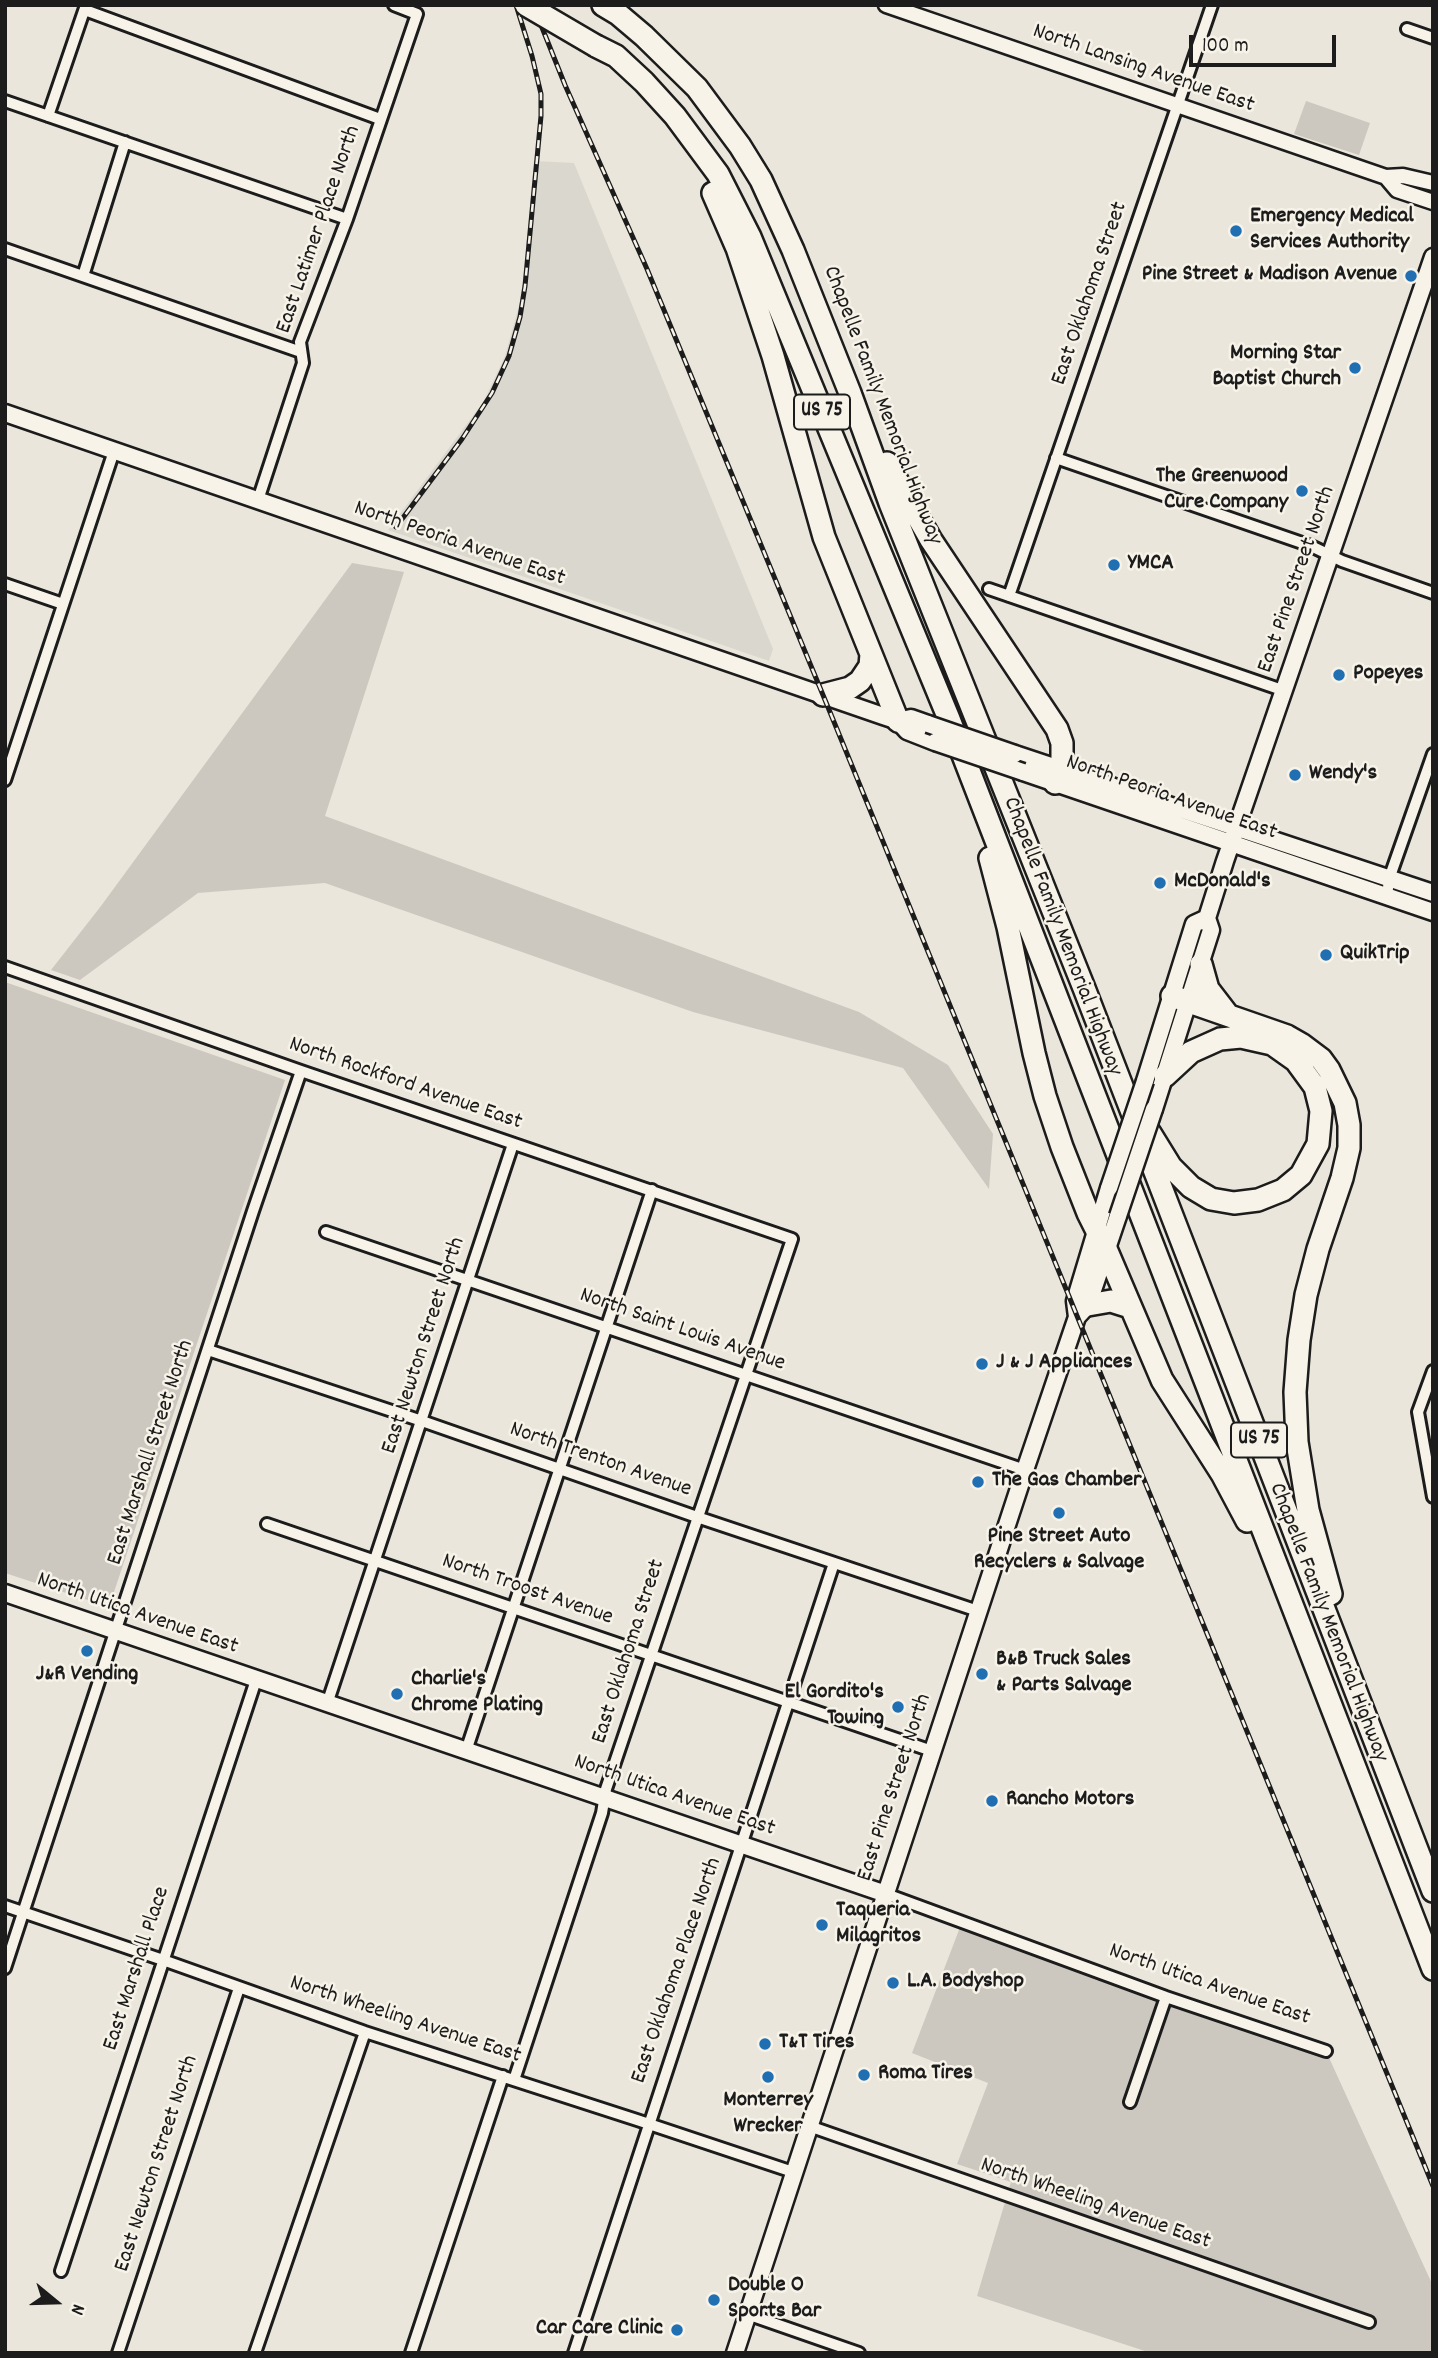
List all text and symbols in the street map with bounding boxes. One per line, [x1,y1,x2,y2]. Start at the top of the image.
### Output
street label: North Lansing Avenue East [1029,19,1257,121]
scale bar [1193,21,1340,65]
text: 100 m [1202,32,1249,62]
street label: East Latimer Place North [272,123,368,337]
street label: East Oklahoma Street [1047,199,1135,389]
place label: Emergency Medical Services Authority [1250,204,1414,258]
marker: Emergency Medical Services Authority [1228,223,1244,239]
place label: Pine Street & Madison Avenue [1142,262,1397,290]
street label: Chapelle Family Memorial Highway [815,263,947,549]
marker: Pine Street & Madison Avenue [1403,268,1419,284]
place label: Morning Star Baptist Church [1212,341,1341,395]
marker: Morning Star Baptist Church [1347,360,1363,376]
road number: US 75 [794,394,850,430]
place label: The Greenwood Cure Company [1156,464,1288,518]
street label: East Pine Street North [1253,483,1343,677]
marker: The Greenwood Cure Company [1294,483,1310,499]
street label: North Peoria Avenue East [350,496,568,594]
place label: YMCA [1128,551,1174,579]
marker: YMCA [1106,557,1122,573]
place label: Popeyes [1353,661,1424,689]
marker: Popeyes [1331,667,1347,683]
street label: North Peoria Avenue East [1062,750,1280,848]
place label: Wendy's [1309,761,1377,789]
marker: Wendy's [1287,767,1303,783]
street label: Chapelle Family Memorial Highway [995,794,1127,1080]
place label: McDonald's [1174,869,1271,897]
marker: McDonald's [1152,875,1168,891]
place label: QuikTrip [1340,941,1410,969]
marker: QuikTrip [1318,947,1334,963]
street label: North Rockford Avenue East [285,1032,525,1138]
street label: East Newton Street North [377,1234,473,1458]
street label: North Saint Louis Avenue [576,1283,788,1379]
street label: East Marshall Street North [103,1337,201,1569]
place label: J & J Appliances [996,1350,1133,1378]
marker: J & J Appliances [974,1356,990,1372]
street label: North Trenton Avenue [505,1417,695,1505]
road number: US 75 [1231,1422,1287,1458]
place label: The Gas Chamber [992,1468,1142,1496]
marker: The Gas Chamber [970,1474,986,1490]
street label: Chapelle Family Memorial Highway [1261,1480,1393,1766]
marker: Pine Street Auto Recyclers & Salvage [1051,1505,1067,1521]
place label: Pine Street Auto Recyclers & Salvage [974,1524,1144,1578]
street label: North Troost Avenue [438,1549,616,1633]
street label: East Oklahoma Street [587,1556,673,1748]
street label: North Utica Avenue East [33,1568,241,1662]
marker: J&R Vending [79,1643,95,1659]
place label: B&B Truck Sales & Parts Salvage [996,1647,1132,1701]
place label: J&R Vending [36,1662,138,1690]
marker: B&B Truck Sales & Parts Salvage [974,1666,990,1682]
place label: Charlie's Chrome Plating [411,1667,543,1721]
place label: El Gordito's Towing [785,1680,884,1734]
marker: Charlie's Chrome Plating [389,1686,405,1702]
street label: East Pine Street North [853,1691,939,1885]
marker: El Gordito's Towing [890,1699,906,1715]
street label: North Utica Avenue East [570,1750,778,1844]
place label: Rancho Motors [1006,1787,1135,1815]
marker: Rancho Motors [984,1793,1000,1809]
street label: East Oklahoma Place North [626,1855,730,2087]
street label: East Marshall Place [98,1884,178,2054]
place label: Taqueria Milagritos [836,1898,921,1952]
marker: Taqueria Milagritos [814,1917,830,1933]
street label: North Utica Avenue East [1105,1939,1313,2033]
place label: L.A. Bodyshop [907,1969,1024,1997]
street label: North Wheeling Avenue East [286,1971,524,2071]
marker: L.A. Bodyshop [885,1975,901,1991]
place label: T&T Tires [779,2030,855,2058]
marker: T&T Tires [757,2036,773,2052]
street label: East Newton Street North [110,2052,206,2276]
place label: Roma Tires [878,2061,973,2089]
marker: Roma Tires [856,2067,872,2083]
marker: Monterrey Wrecker [760,2069,776,2085]
place label: Monterrey Wrecker [723,2088,813,2142]
street label: North Wheeling Avenue East [976,2153,1214,2257]
north arrow [21,2267,91,2337]
place label: Double O Sports Bar [728,2273,821,2327]
marker: Double O Sports Bar [706,2292,722,2308]
text: N [62,2300,91,2318]
place label: Car Care Clinic [536,2316,663,2344]
marker: Car Care Clinic [669,2322,685,2338]

